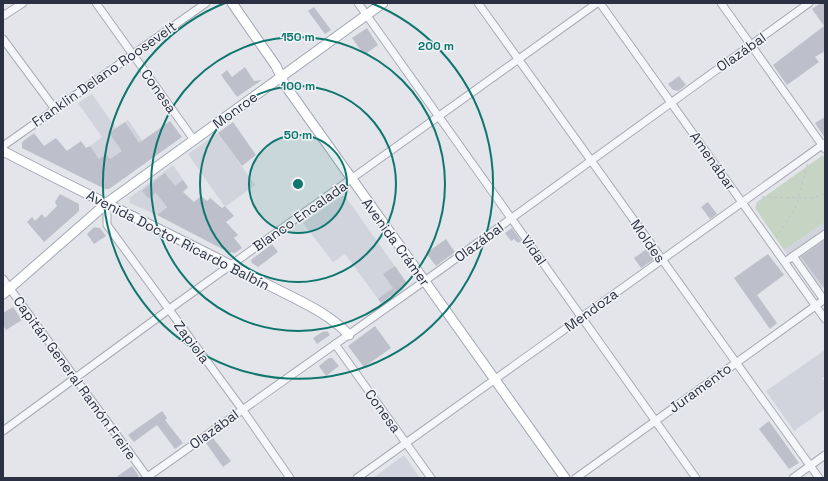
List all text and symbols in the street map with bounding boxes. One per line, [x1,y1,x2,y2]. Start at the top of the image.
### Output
street label: Franklin Delano Roosevelt [28,17,180,131]
street label: Olazábal [713,28,769,76]
text: 150 m [281,29,315,45]
text: 200 m [418,38,454,54]
street label: Conesa [137,65,181,117]
text: 100 m [281,78,315,94]
street label: Monroe [209,88,261,132]
text: 50 m [284,127,312,143]
street label: Amenábar [686,128,740,194]
street label: Blanco Encalada [249,177,351,255]
centre of rings [291,177,305,191]
street label: Avenida Doctor Ricardo Balbín [83,186,273,294]
street label: Avenida Crámer [358,194,434,290]
street label: Moldes [627,216,669,266]
street label: Olazábal [451,218,507,266]
street label: Vidal [517,231,551,269]
street label: Mendoza [561,285,621,335]
street label: Capitán General Ramón Freire [10,293,140,463]
street label: Zapiola [170,317,214,367]
street label: Juramento [665,359,735,417]
street label: Conesa [361,386,405,436]
street label: Olazábal [186,405,242,453]

